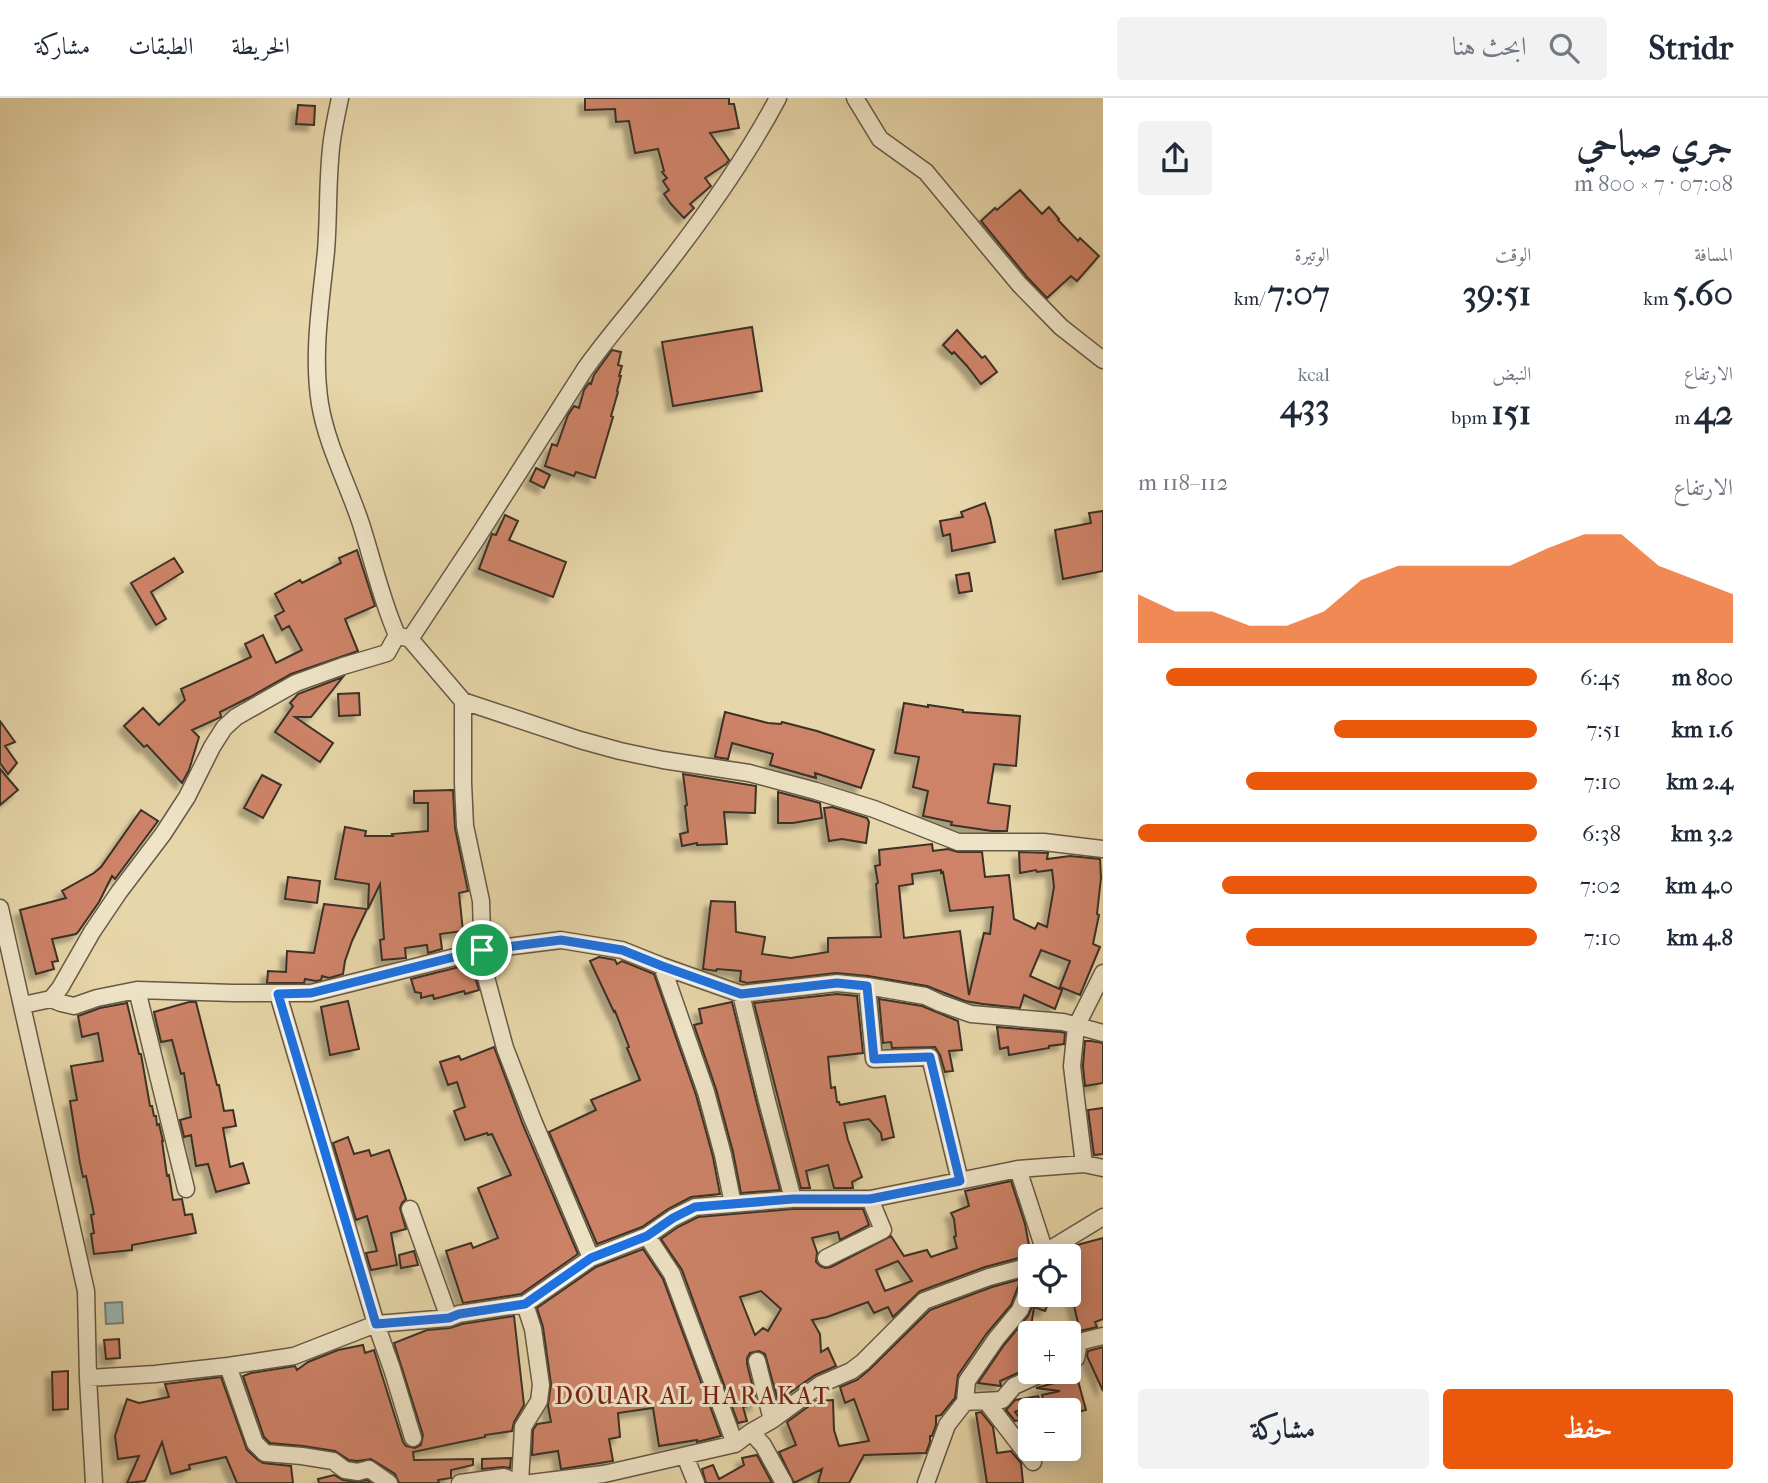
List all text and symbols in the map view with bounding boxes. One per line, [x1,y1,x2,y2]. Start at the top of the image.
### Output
search box [1117,17,1607,80]
icon: search [1545,29,1583,67]
text: Stridr [1649,29,1733,68]
text: ابحث هنا [1452,31,1527,62]
text: مشاركة [35,32,90,60]
text: الطبقات [128,32,194,60]
text: الخريطة [232,32,290,60]
button: share [1138,121,1212,195]
text: جري صباحي [1576,121,1733,166]
text: 07:08 · 7 × 800 m [1574,170,1733,197]
text: الوتيرة [1295,244,1330,266]
text: الوقت [1495,244,1531,266]
text: المسافة [1694,244,1733,266]
text: 7:07 [1268,273,1330,314]
text: 39:51 [1463,273,1531,314]
text: 5.60 [1673,273,1733,314]
text: /km [1234,288,1268,310]
text: km [1643,288,1673,310]
text: النبض [1492,363,1531,385]
text: الارتفاع [1684,363,1733,385]
text: kcal [1298,364,1330,386]
text: 433 [1280,386,1330,427]
text: 151 [1491,392,1531,433]
text: 42 [1694,392,1733,433]
text: bpm [1451,407,1491,429]
text: m [1674,407,1694,429]
text: 112–118 m [1138,469,1228,496]
text: الارتفاع [1673,474,1733,501]
text: 6:45 [1580,664,1621,691]
text: 800 m [1672,664,1733,691]
text: 7:51 [1586,716,1621,743]
text: 1.6 km [1672,716,1733,743]
text: 7:10 [1584,768,1621,795]
text: 2.4 km [1667,768,1733,795]
text: 6:38 [1582,820,1621,847]
text: 3.2 km [1671,820,1733,847]
text: 7:02 [1580,872,1621,899]
text: 4.0 km [1666,872,1733,899]
pin [452,920,512,980]
text: 7:10 [1584,924,1621,951]
text: 4.8 km [1667,924,1733,951]
icon: arrive [463,931,501,969]
map controls [1018,1244,1081,1461]
button: locate [1018,1244,1081,1307]
button: + [1018,1321,1081,1384]
district label: DOUAR AL HARAKAT [554,1382,832,1410]
button: مشاركة [1138,1389,1429,1469]
button: حفظ [1443,1389,1733,1469]
button: − [1018,1398,1081,1461]

